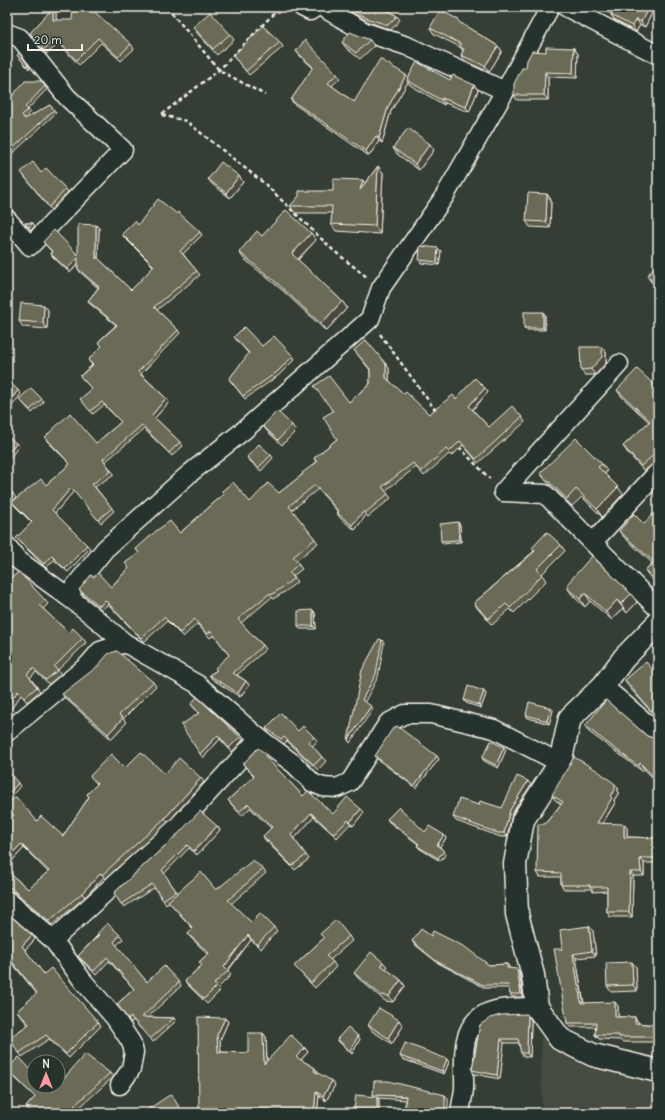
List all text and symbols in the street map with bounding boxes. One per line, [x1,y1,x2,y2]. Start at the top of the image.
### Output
scale bar [28,26,82,52]
text: 20 m [34,32,62,47]
north arrow [26,1054,66,1094]
text: N [42,1057,50,1071]

